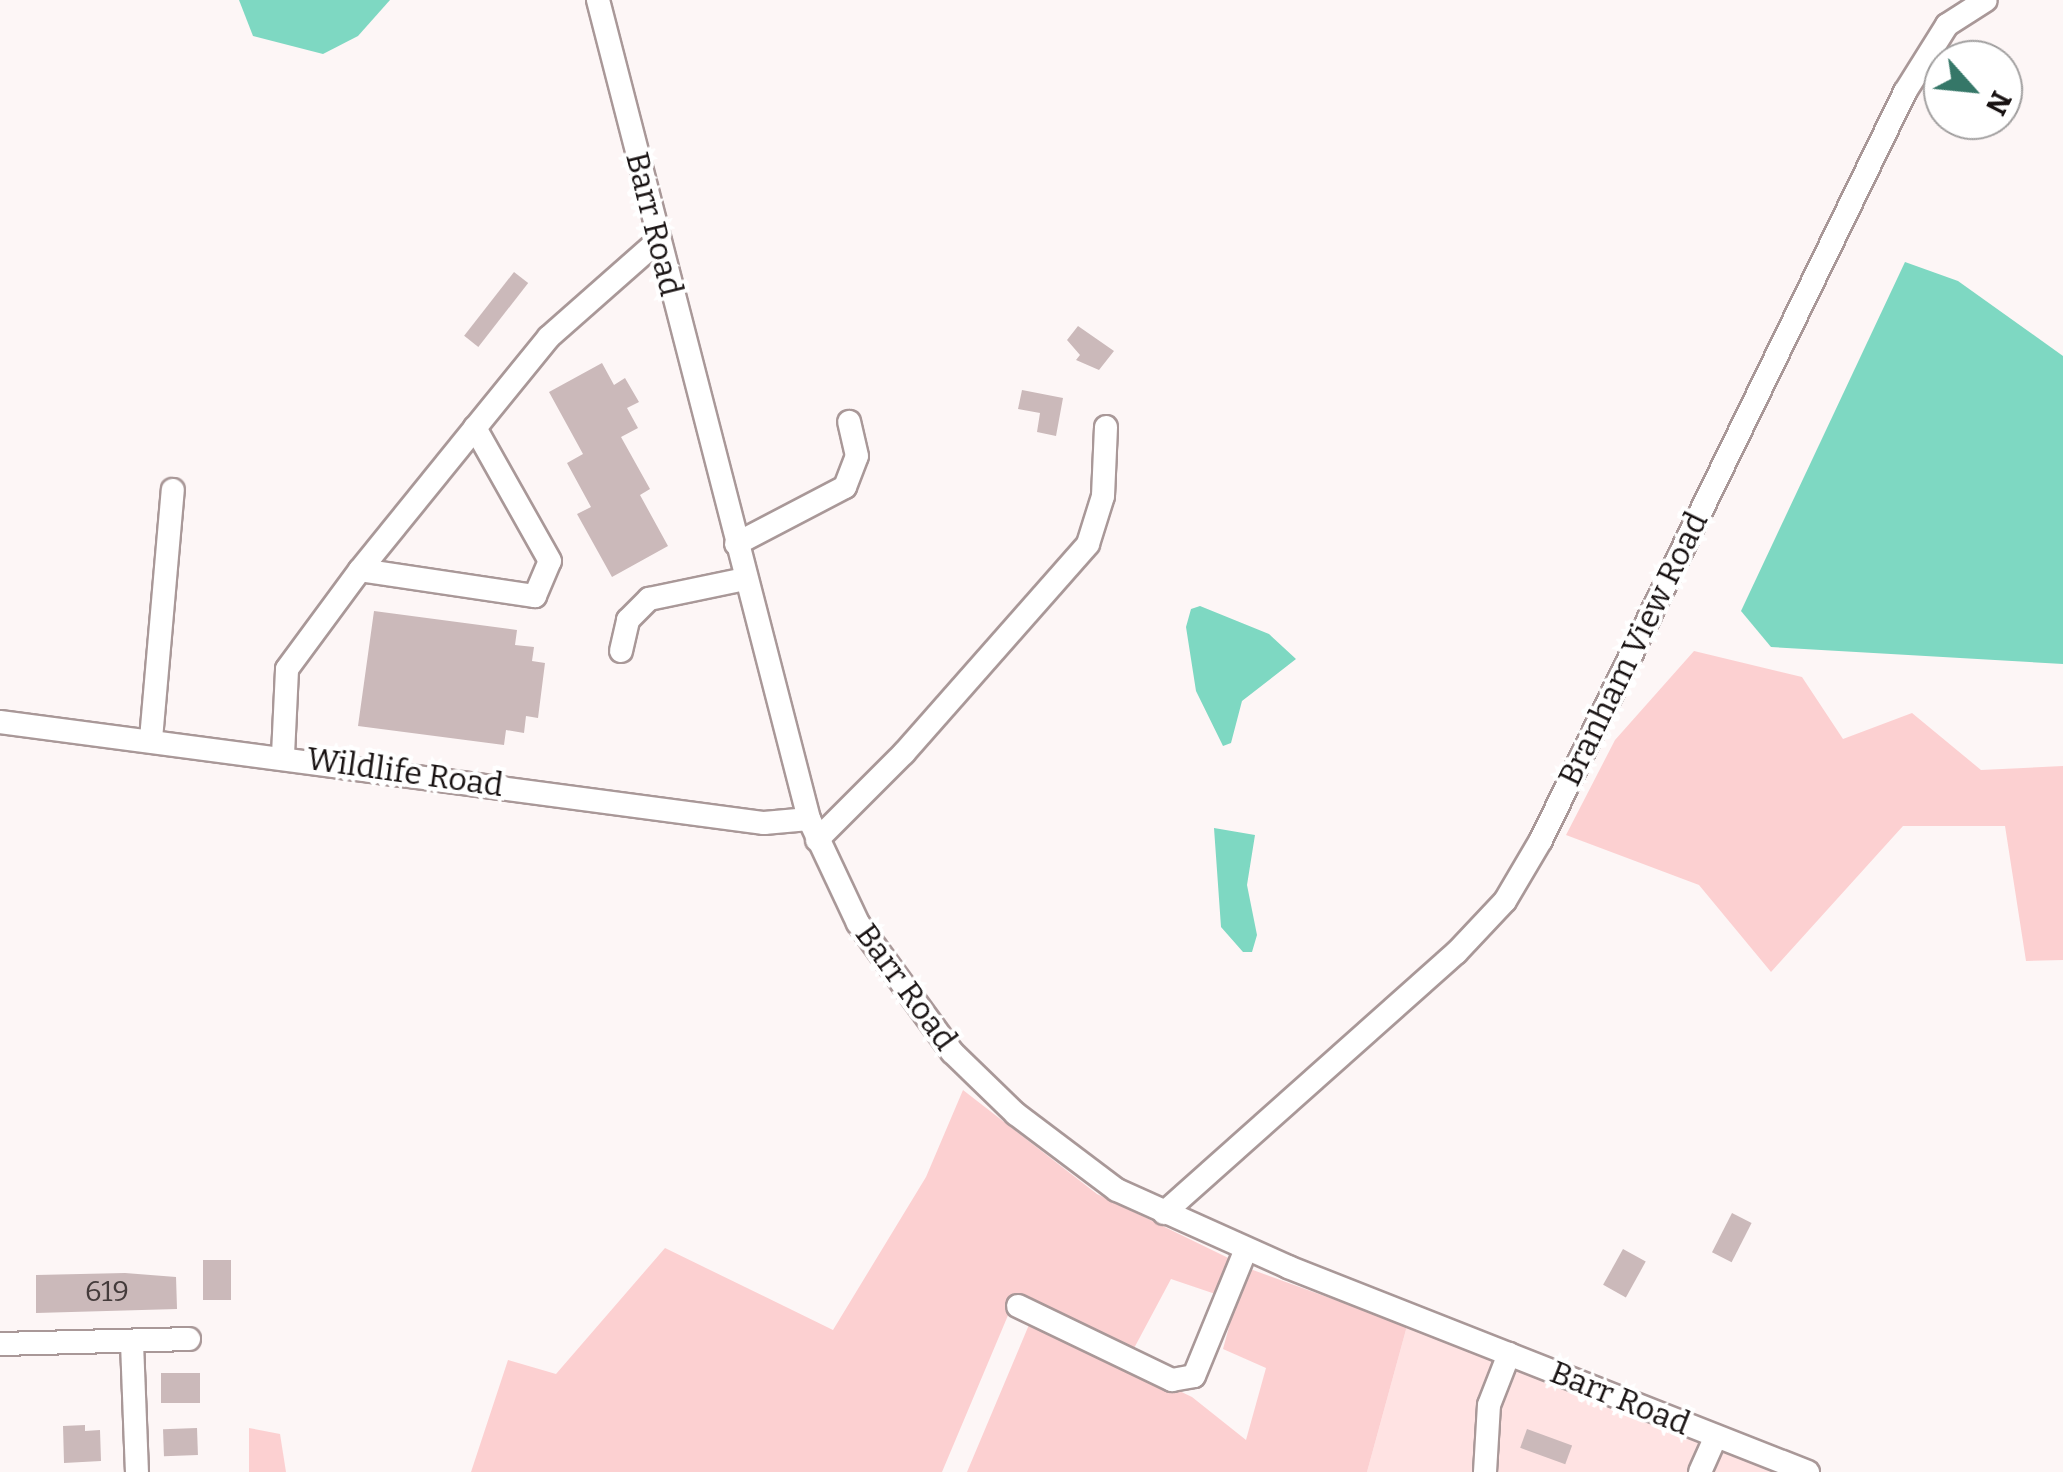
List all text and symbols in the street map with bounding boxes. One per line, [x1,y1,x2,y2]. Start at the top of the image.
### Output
north arrow [1923,40,2023,140]
text: N [1979,86,2018,120]
street label: Barr Road [618,148,690,300]
street label: Branham View Road [1550,506,1716,792]
street label: Wildlife Road [304,739,506,805]
street label: Barr Road [847,916,965,1058]
house number: 619 [85,1275,129,1309]
street label: Barr Road [1545,1353,1695,1443]

